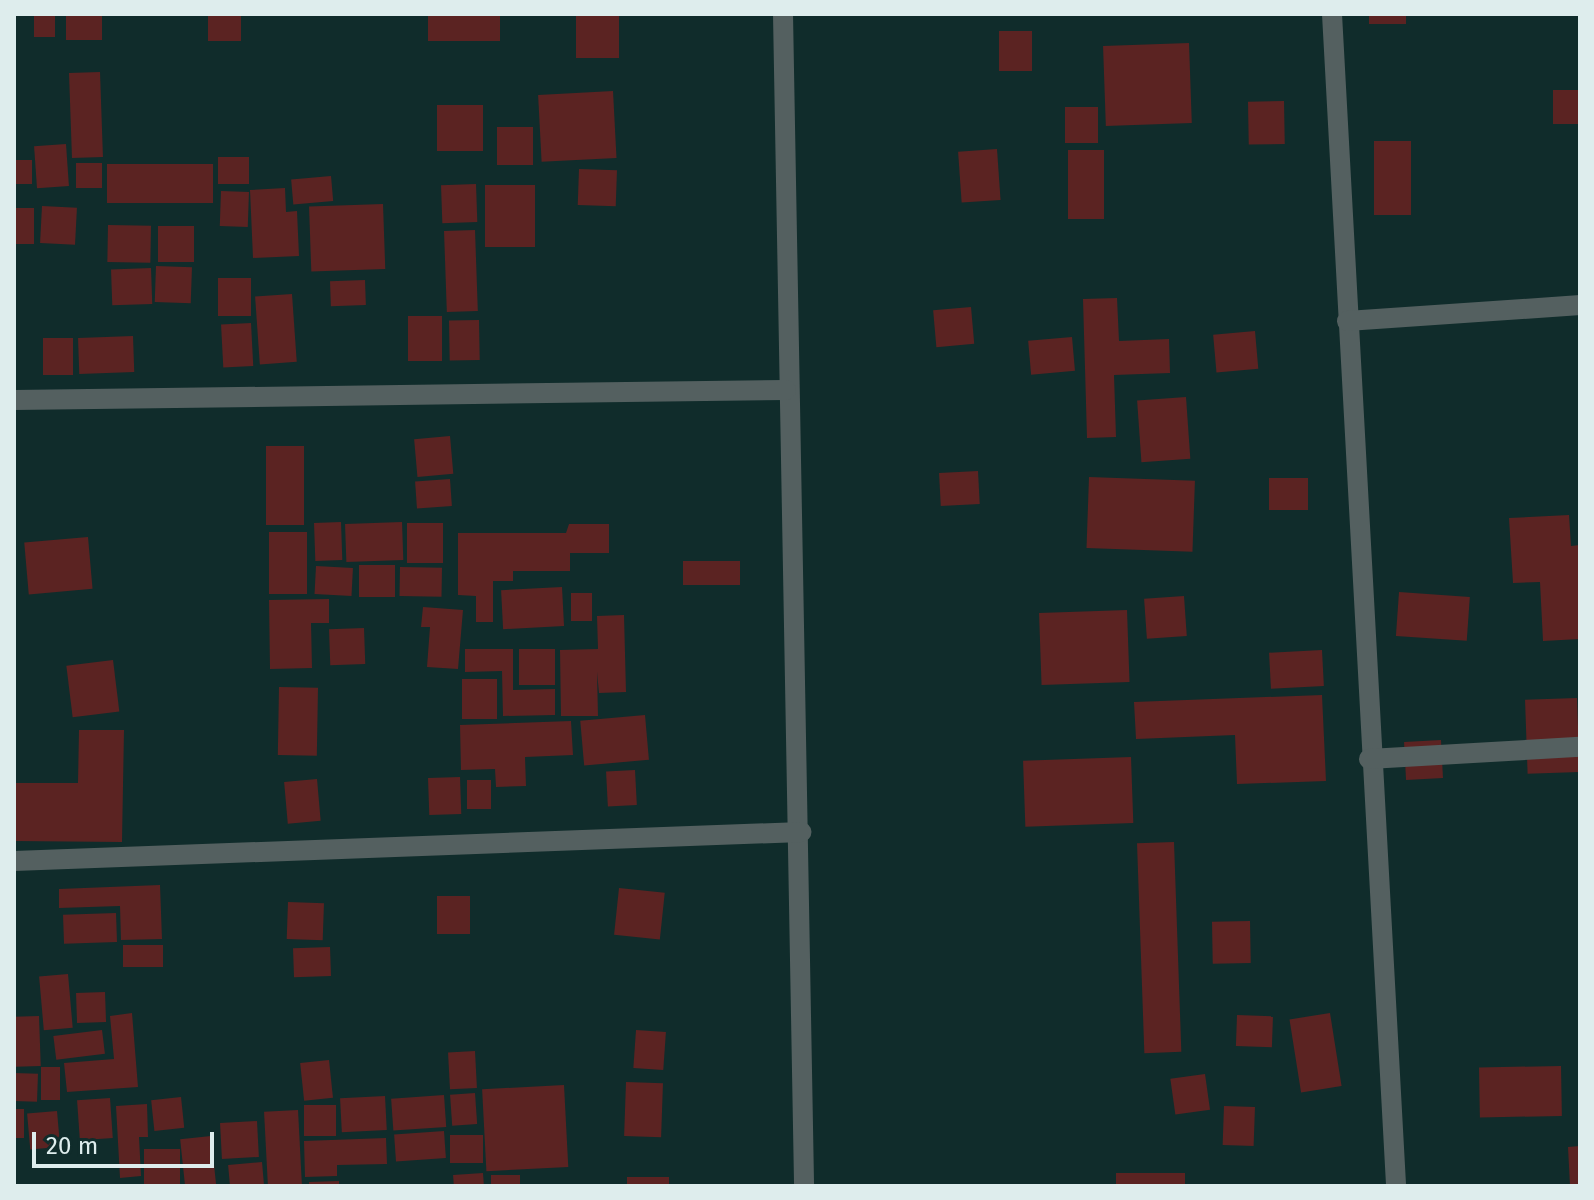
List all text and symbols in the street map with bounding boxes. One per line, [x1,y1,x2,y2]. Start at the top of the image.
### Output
scale bar [36,1116,218,1166]
text: 20 m [46,1132,98,1160]

